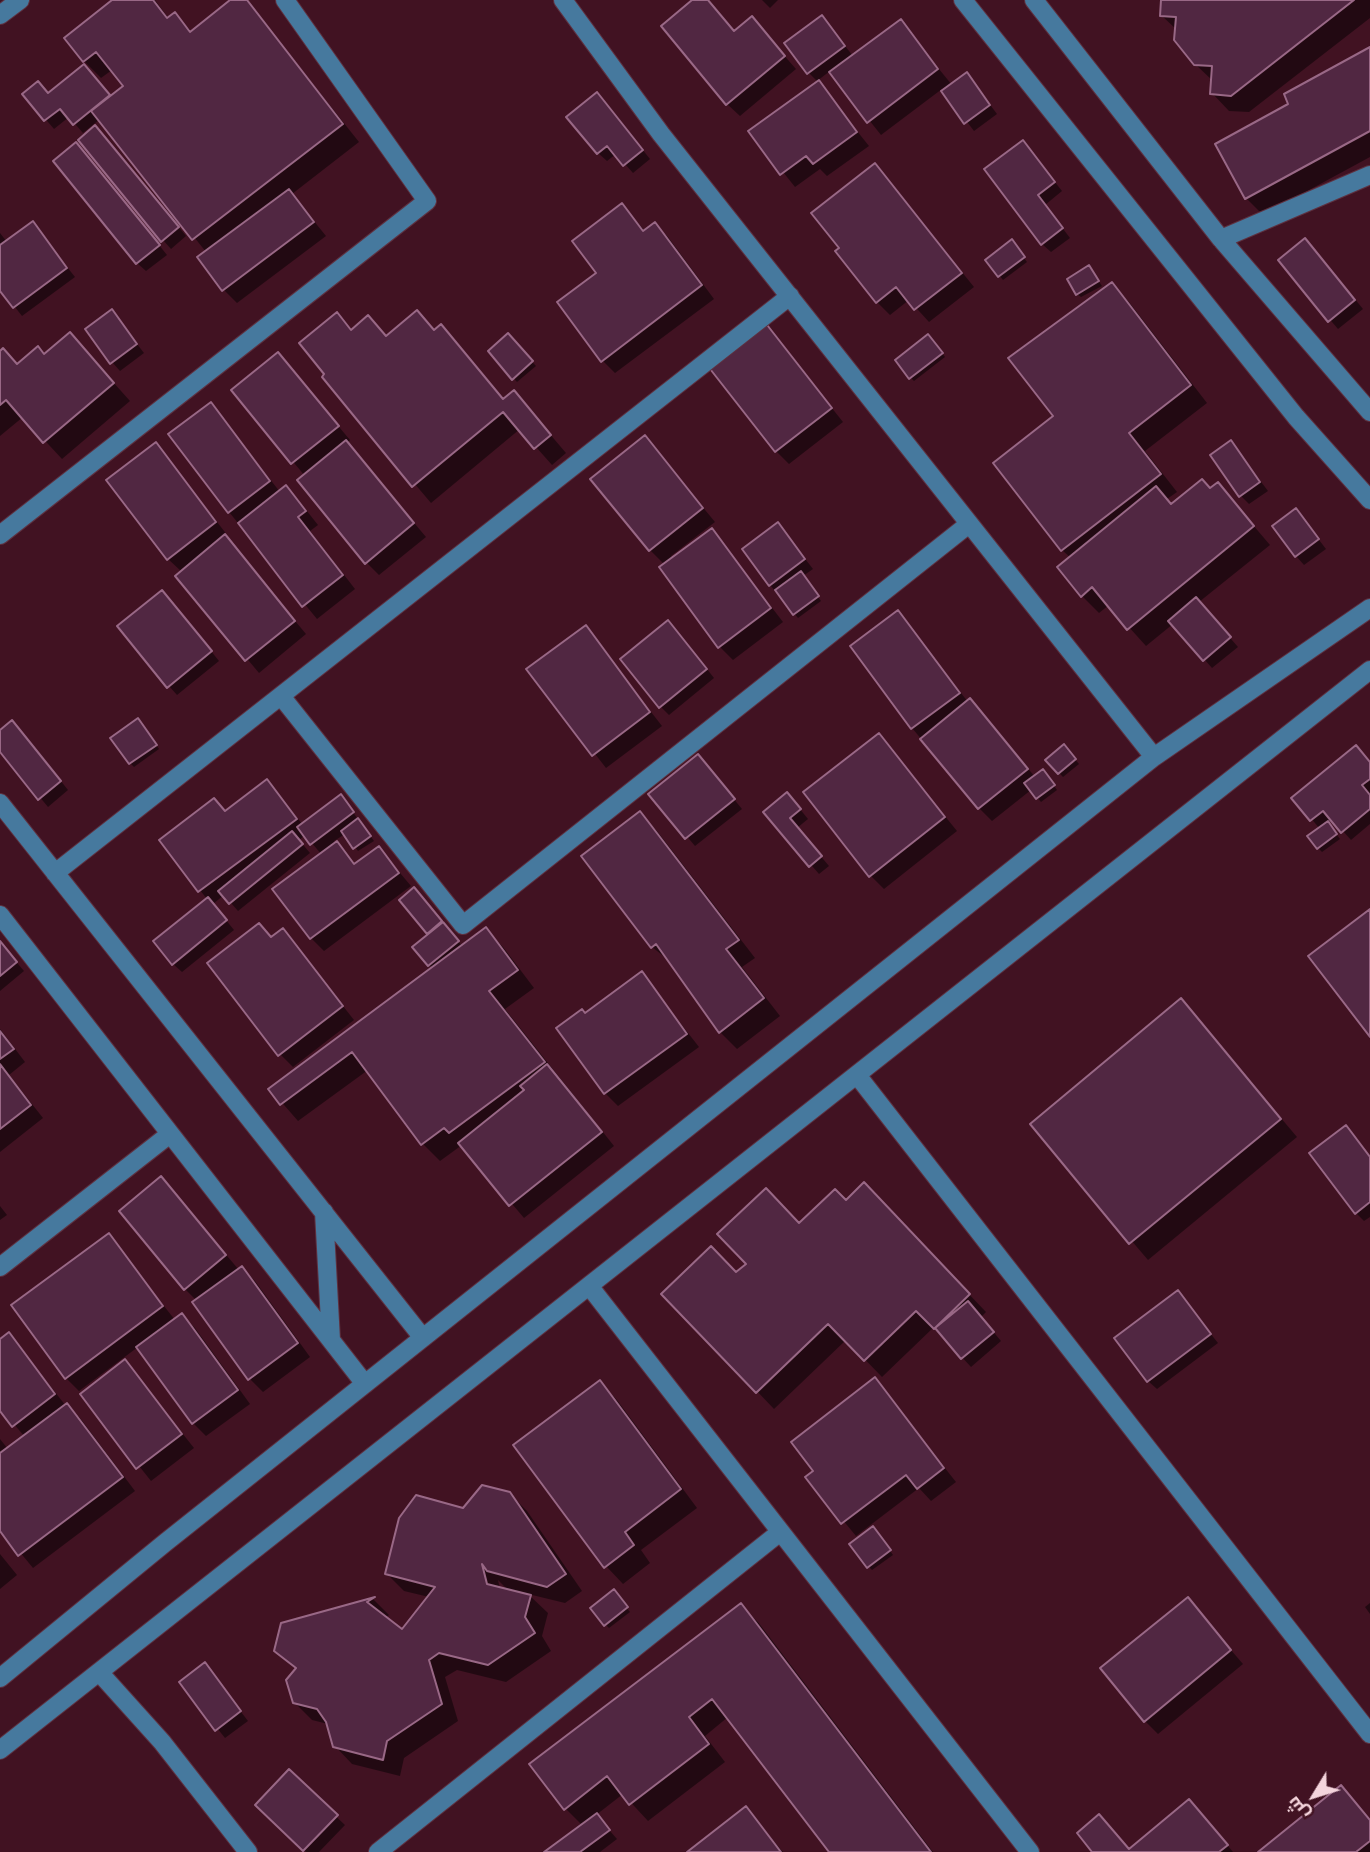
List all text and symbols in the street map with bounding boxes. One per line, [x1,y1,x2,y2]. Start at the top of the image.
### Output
north arrow [1279,1761,1349,1831]
text: ش [1280,1792,1314,1826]

